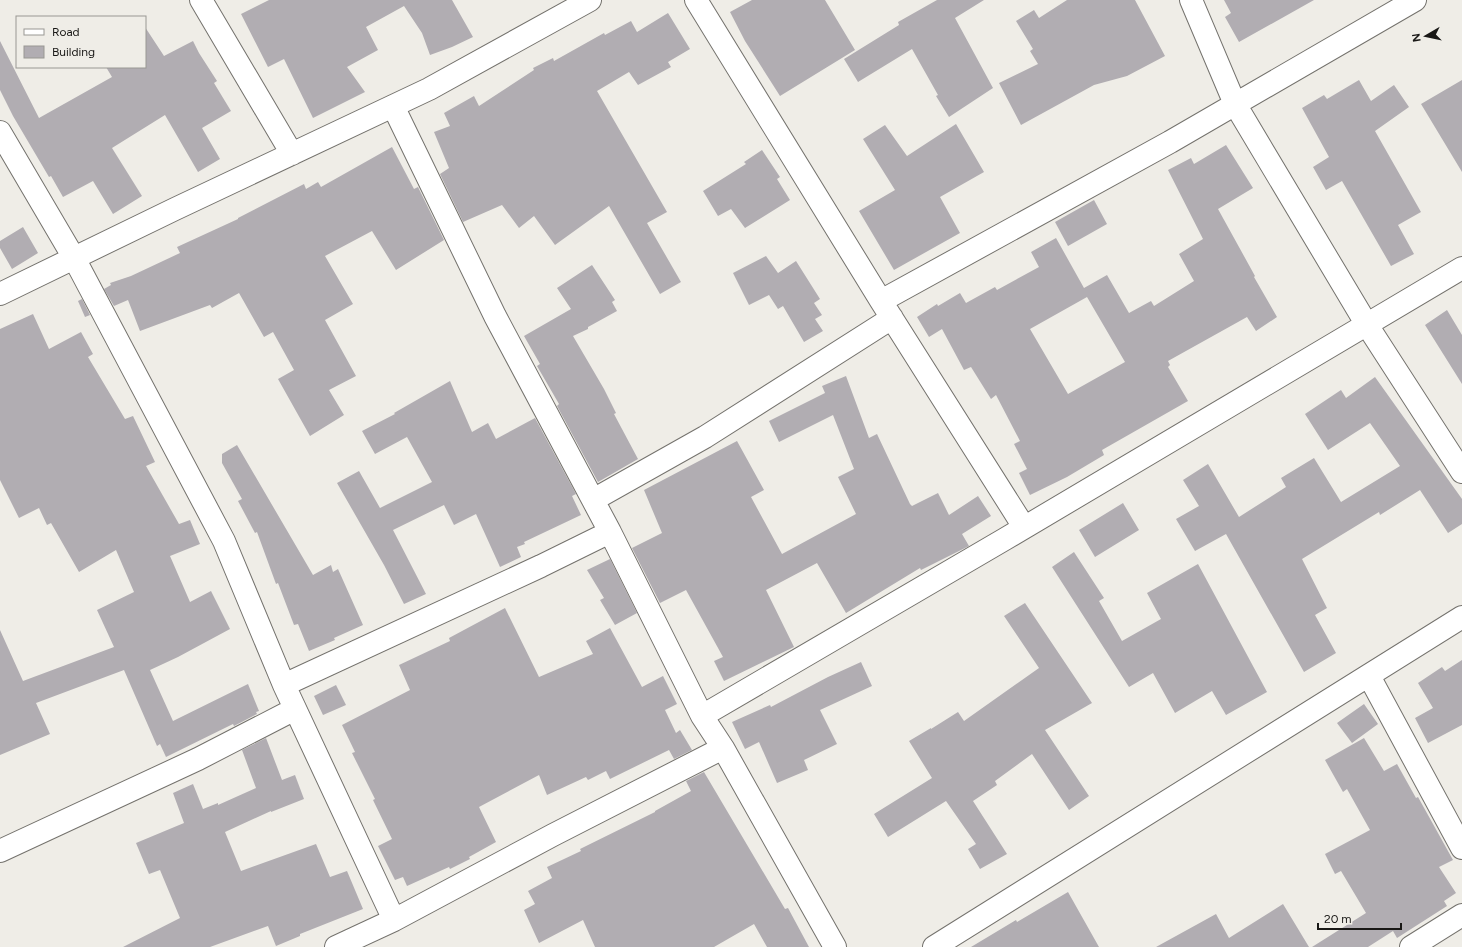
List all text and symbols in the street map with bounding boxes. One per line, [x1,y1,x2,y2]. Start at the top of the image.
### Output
legend [16,16,146,68]
north arrow [1406,16,1446,56]
text: Road [52,25,80,39]
text: N [1410,32,1424,43]
text: Building [52,45,95,59]
scale bar [1318,905,1401,931]
text: 20 m [1324,912,1352,926]

